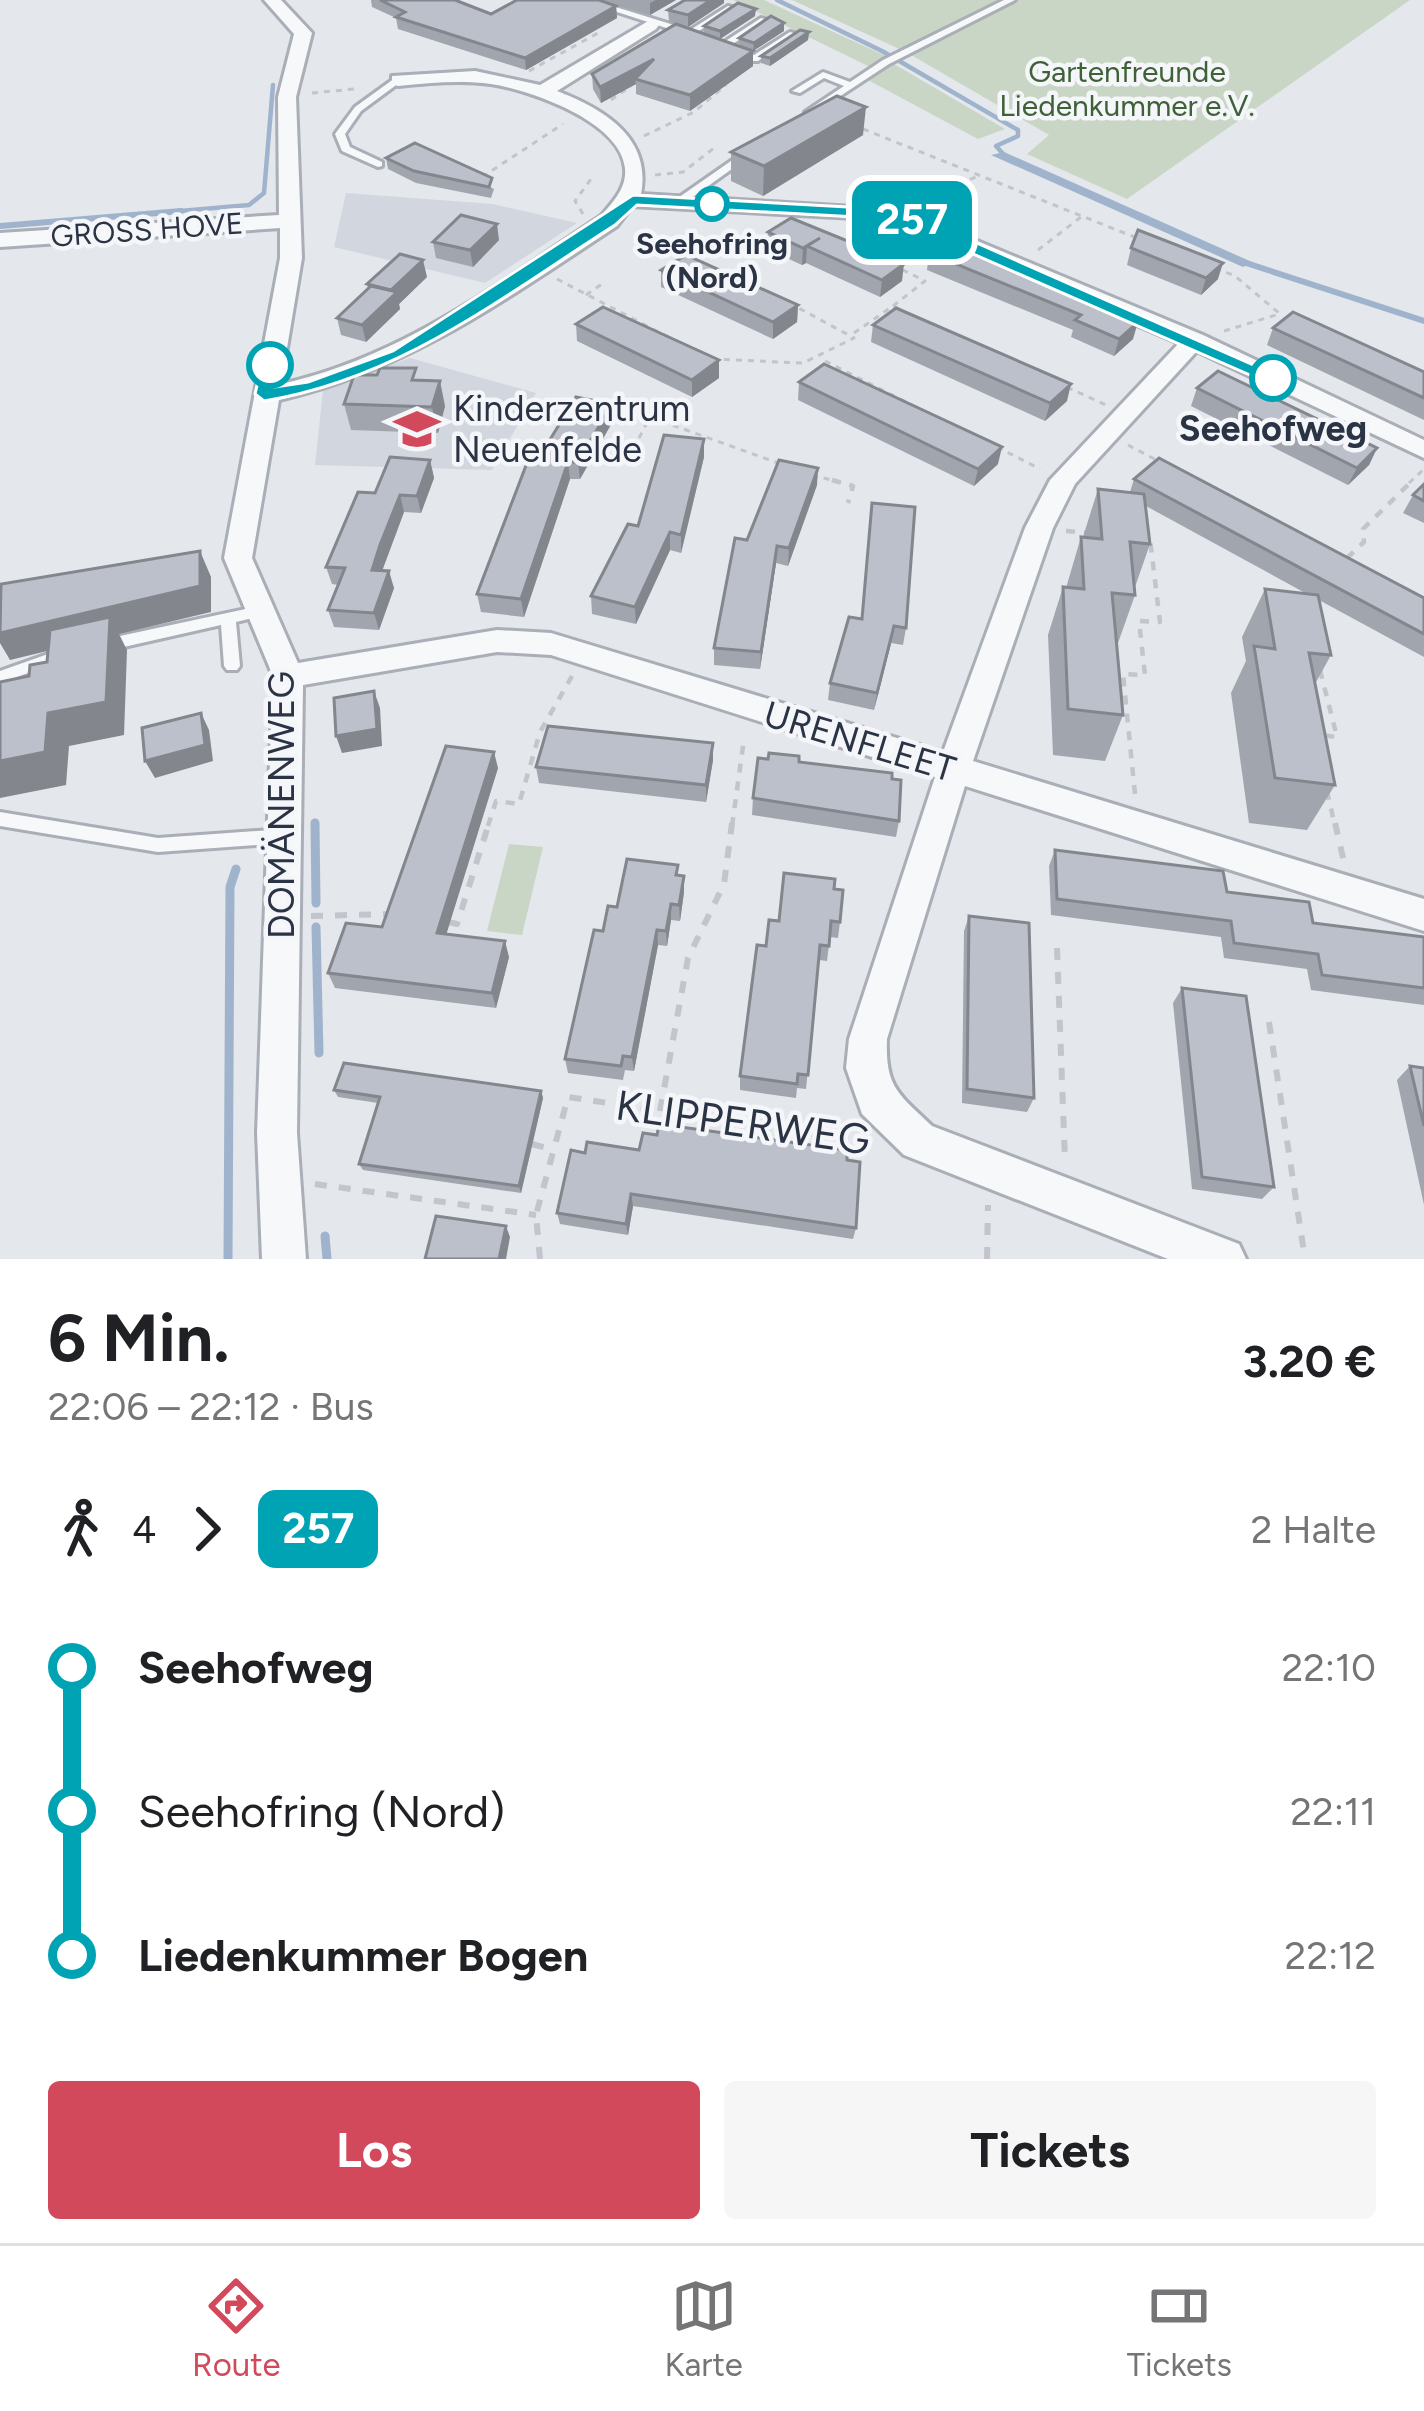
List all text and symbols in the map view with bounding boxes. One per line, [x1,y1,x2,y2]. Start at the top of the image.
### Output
park label: Gartenfreunde Liedenkummer e.V. [999,53,1255,124]
line badge: 257 [843,181,981,259]
marker: Seehofring (Nord) [696,188,728,220]
text: 257 [876,194,948,245]
street label: GROSS HOVE [49,204,245,255]
place label: Seehofring (Nord) [636,225,788,296]
unlabelled marker [248,343,292,387]
marker: Seehofweg [1251,356,1295,400]
place label: Kinderzentrum Neuenfelde [453,387,690,471]
school or university icon: Kinderzentrum Neuenfelde [392,404,442,454]
place label: Seehofweg [1179,407,1367,450]
street label: DOMÄNENWEG [260,671,303,939]
street label: URENFLEET [759,692,961,791]
street label: KLIPPERWEG [613,1079,873,1166]
text: 6 Min. [48,1298,230,1378]
text: 3.20 € [1243,1334,1376,1388]
text: 22:06 – 22:12 · Bus [48,1383,374,1430]
icon: walk [48,1496,114,1562]
icon: forward [174,1496,240,1562]
text: 257 [282,1503,354,1554]
text: 4 [132,1506,156,1553]
text: 2 Halte [1251,1506,1376,1553]
text: Seehofweg [138,1640,374,1694]
text: 22:10 [1281,1644,1376,1691]
text: Seehofring (Nord) [138,1784,505,1838]
text: 22:11 [1290,1788,1376,1835]
text: Liedenkummer Bogen [138,1928,588,1982]
text: 22:12 [1285,1932,1376,1979]
button: Los [48,2081,700,2219]
button: Tickets [724,2081,1376,2219]
tab: Route [192,2273,281,2384]
tab: Karte [665,2273,743,2384]
tab: Tickets [1127,2273,1232,2384]

